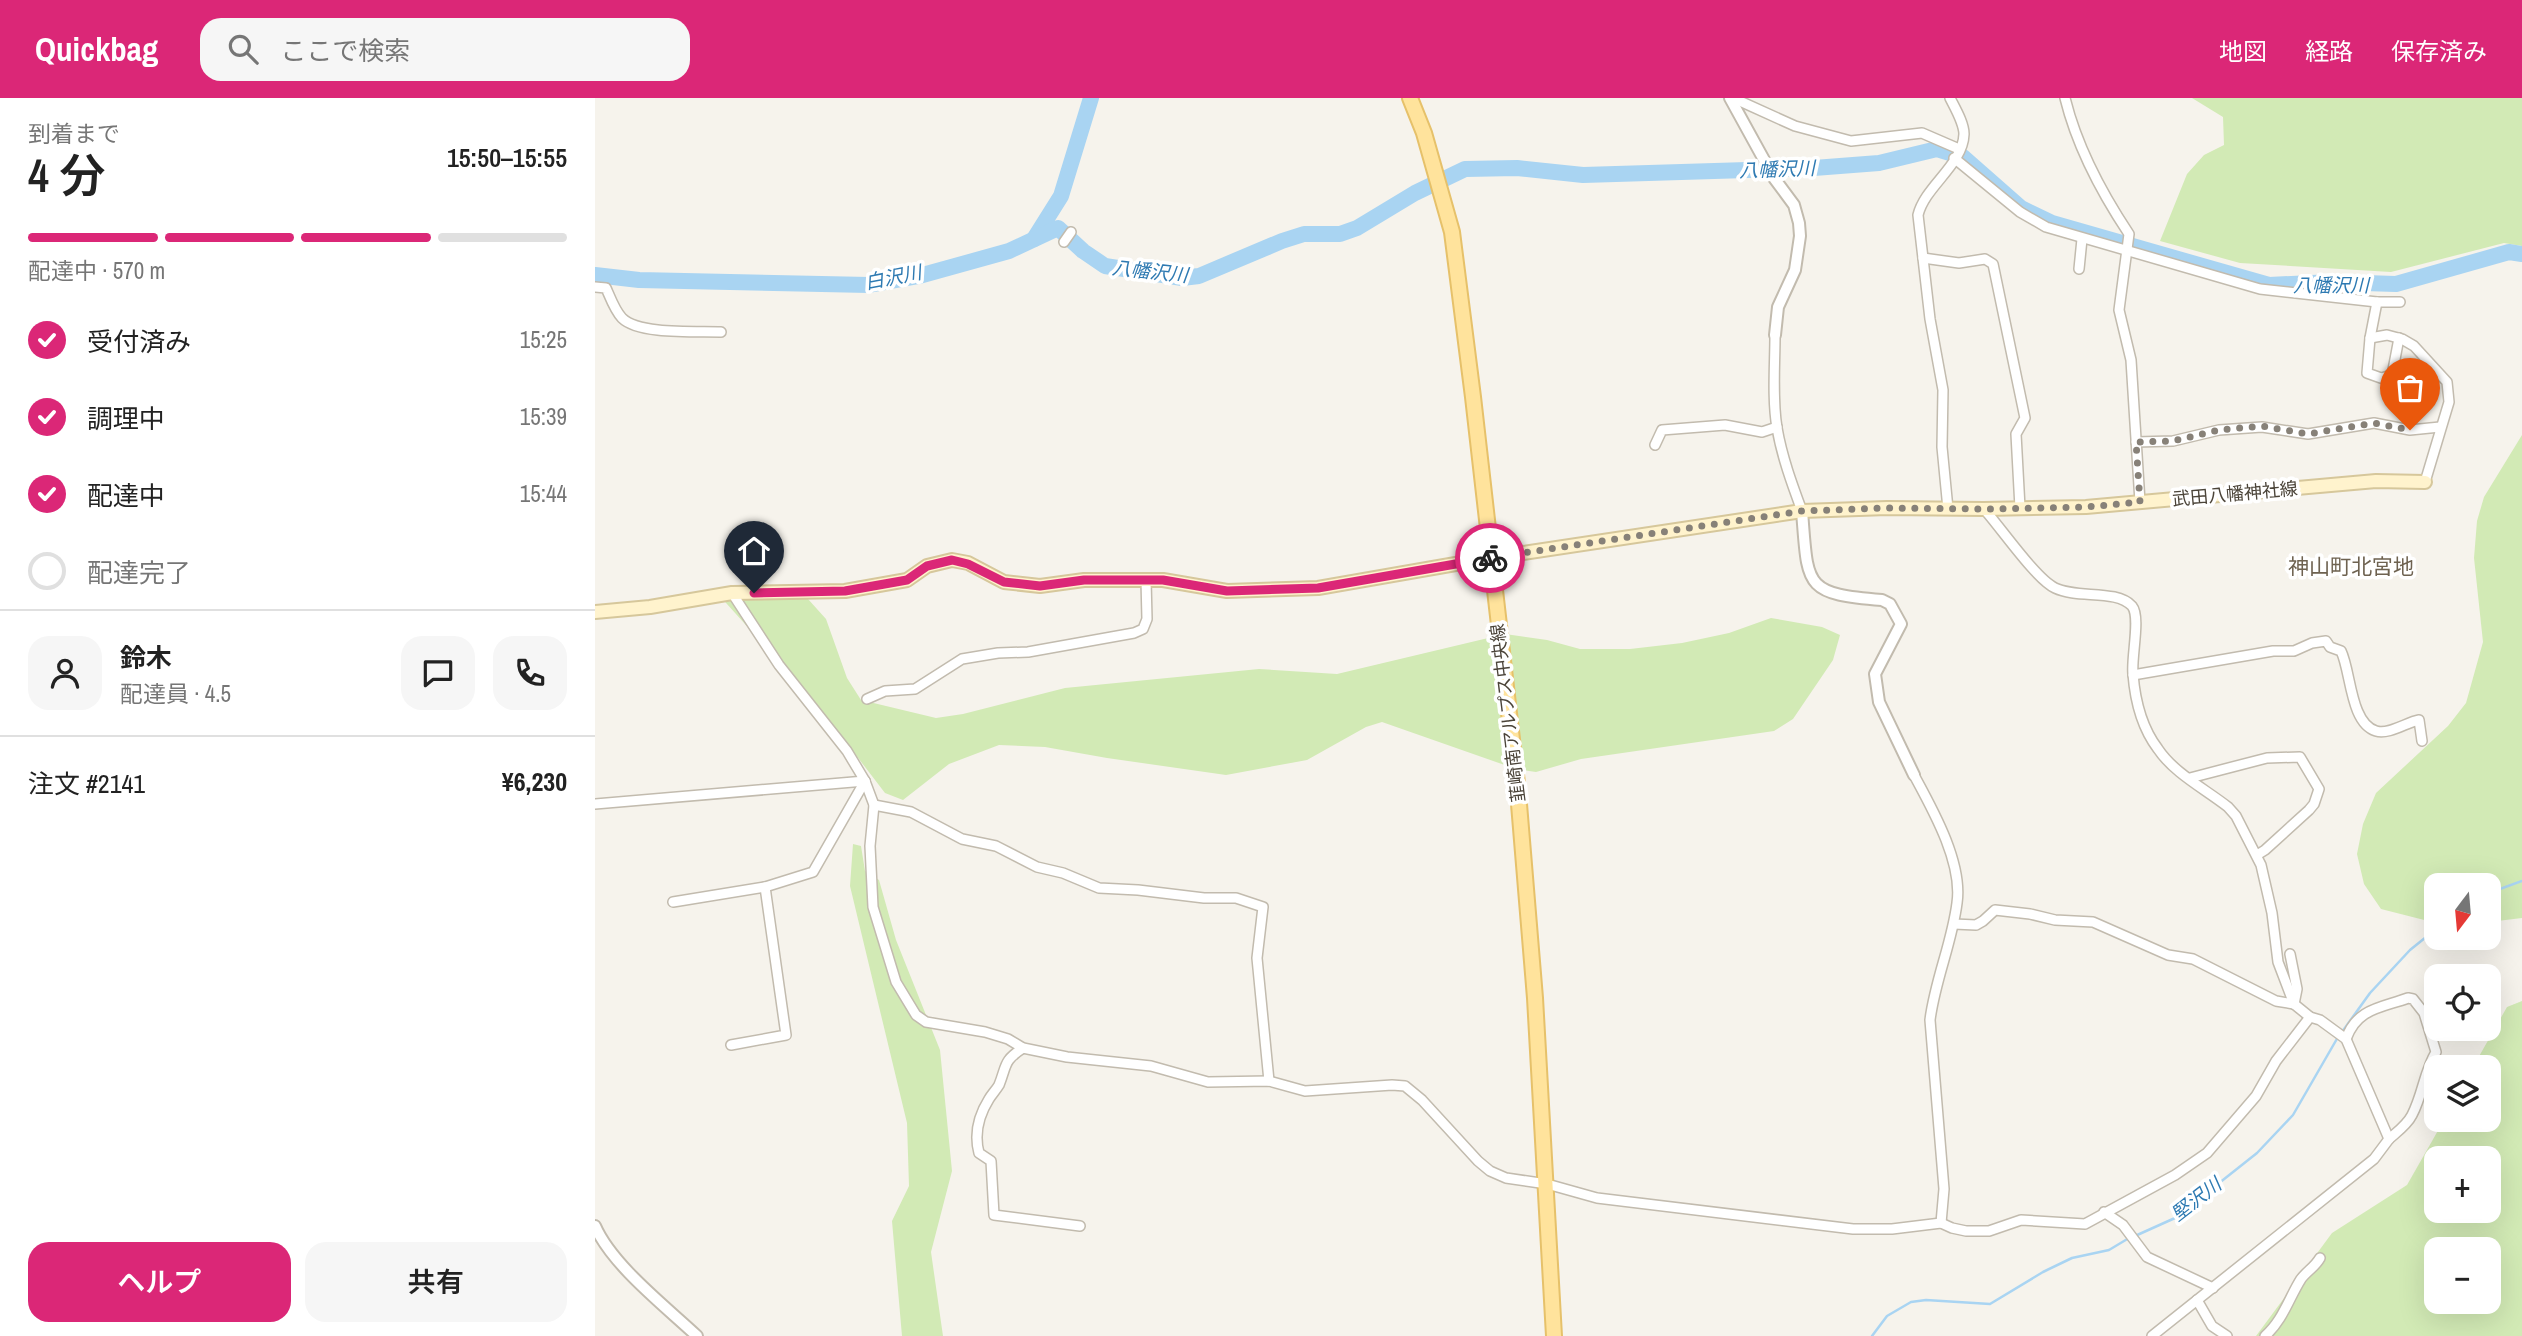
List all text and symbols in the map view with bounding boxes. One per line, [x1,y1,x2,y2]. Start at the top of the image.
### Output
search box [200,18,690,81]
text: Quickbag [35,27,158,71]
icon: search [224,30,262,68]
text: ここで検索 [280,33,410,68]
text: 地図 [2219,35,2267,67]
text: 経路 [2305,35,2353,67]
text: 保存済み [2391,35,2487,67]
text: 到着まで [28,118,120,149]
text: 15:50–15:55 [447,140,567,175]
text: 4 分 [28,144,105,206]
water label: 八幡沢川 [1739,155,1817,183]
water label: 八幡沢川 [1111,254,1191,288]
text: 配達中 · 570 m [28,255,165,286]
water label: 白沢川 [863,258,925,295]
water label: 八幡沢川 [2293,272,2371,298]
icon: check [28,321,66,359]
text: 受付済み [87,324,191,359]
text: 15:25 [520,324,567,355]
pin [2380,358,2440,430]
icon: bag [2391,369,2429,407]
icon: check [28,398,66,436]
text: 調理中 [87,401,165,436]
text: 15:39 [520,401,567,432]
icon: check [28,475,66,513]
street label: 武田八幡神社線 [2171,476,2299,511]
text: 配達中 [87,478,165,513]
text: 15:44 [520,478,567,509]
pin [724,521,784,593]
courier [1455,523,1525,593]
icon: home [735,532,773,570]
icon: bike [1471,539,1509,577]
district label: 神山町北宮地 [2288,552,2414,581]
text: 配達完了 [87,555,191,590]
street label: 韮崎南アルプス中央線 [1484,622,1531,804]
button: person [28,636,102,710]
button: chat [401,636,475,710]
button: phone [493,636,567,710]
text: 鈴木 [120,640,172,675]
text: 配達員 · 4.5 [120,678,231,709]
text: ¥6,230 [502,764,567,799]
text: 注文 #2141 [28,766,145,801]
north arrow [2424,873,2501,950]
map controls [2424,873,2501,1314]
button: locate [2424,964,2501,1041]
button: layers [2424,1055,2501,1132]
button: + [2424,1146,2501,1223]
water label: 堅沢川 [2166,1170,2228,1227]
button: − [2424,1237,2501,1314]
button: ヘルプ [28,1242,291,1322]
button: 共有 [305,1242,567,1322]

